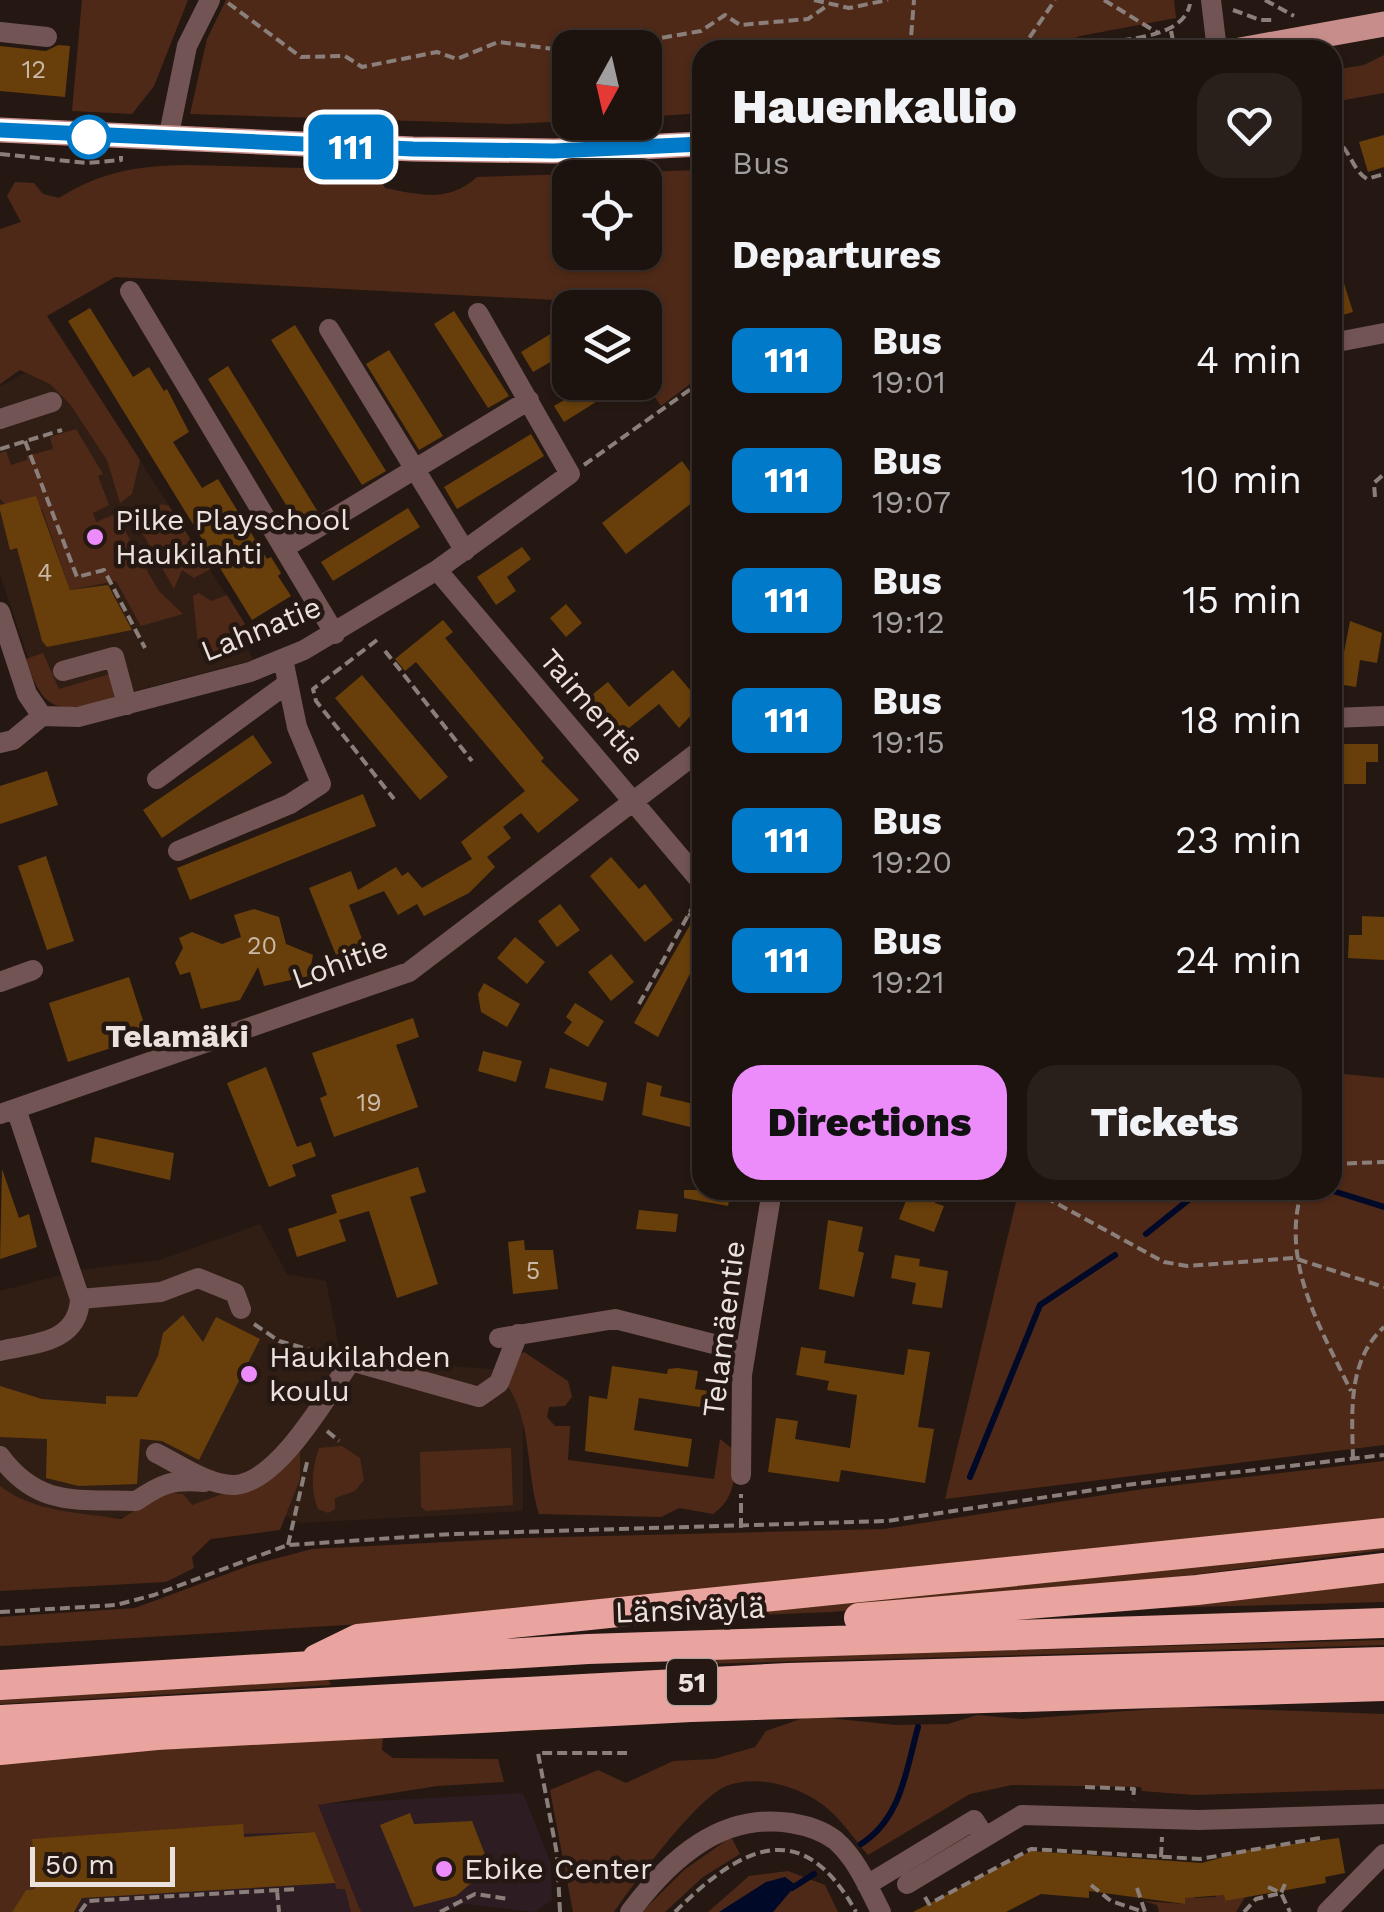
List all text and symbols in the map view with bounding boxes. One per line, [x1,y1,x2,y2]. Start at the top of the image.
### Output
north arrow [552,30,662,140]
map controls [552,30,662,400]
house number: 12 [22,55,46,84]
button: heart [1197,73,1302,178]
text: Hauenkallio [732,78,1017,135]
line badge: 111 [294,114,408,180]
unlabelled marker [68,116,110,158]
text: 111 [328,126,374,168]
text: Bus [732,144,790,182]
button: locate [552,160,662,270]
text: Departures [732,233,941,277]
button: layers [552,290,662,400]
text: Bus [872,319,942,363]
text: 4 min [1196,338,1302,382]
text: 111 [764,339,810,381]
text: 19:01 [872,363,946,401]
text: Bus [872,439,942,483]
text: 10 min [1181,458,1302,502]
text: 111 [764,459,810,501]
text: 19:07 [872,483,951,521]
place label: Pilke Playschool Haukilahti [115,502,350,571]
marker: Pilke Playschool Haukilahti [84,526,106,548]
house number: 4 [37,558,53,587]
text: Bus [872,559,942,603]
text: 15 min [1182,578,1302,622]
text: 111 [764,579,810,621]
street label: Lahnatie [196,589,326,668]
text: 19:12 [872,603,945,641]
street label: Taimentie [533,642,652,772]
text: Bus [872,679,942,723]
text: 18 min [1181,698,1302,742]
text: 111 [764,699,810,741]
text: 19:15 [872,723,945,761]
text: Bus [872,799,942,843]
text: 23 min [1175,818,1302,862]
text: 111 [764,819,810,861]
text: 19:20 [872,843,952,881]
text: Bus [872,919,942,963]
street label: Lohitie [287,929,393,996]
house number: 20 [247,931,277,960]
text: 24 min [1175,938,1302,982]
text: 111 [764,939,810,981]
text: 19:21 [872,963,945,1001]
district label: Telamäki [105,1017,249,1055]
button: Directions [732,1065,1007,1180]
button: Tickets [1027,1065,1302,1180]
house number: 19 [356,1088,382,1117]
street label: Telamäentie [695,1239,752,1419]
house number: 5 [526,1256,540,1285]
place label: Haukilahden koulu [269,1339,451,1408]
marker: Haukilahden koulu [238,1363,260,1385]
street label: Länsiväylä [614,1589,766,1630]
road number: 51 [667,1659,717,1705]
scale bar [30,1842,175,1886]
text: 50 m [45,1848,115,1881]
place label: Ebike Center [464,1851,652,1886]
marker: Ebike Center [433,1858,455,1880]

